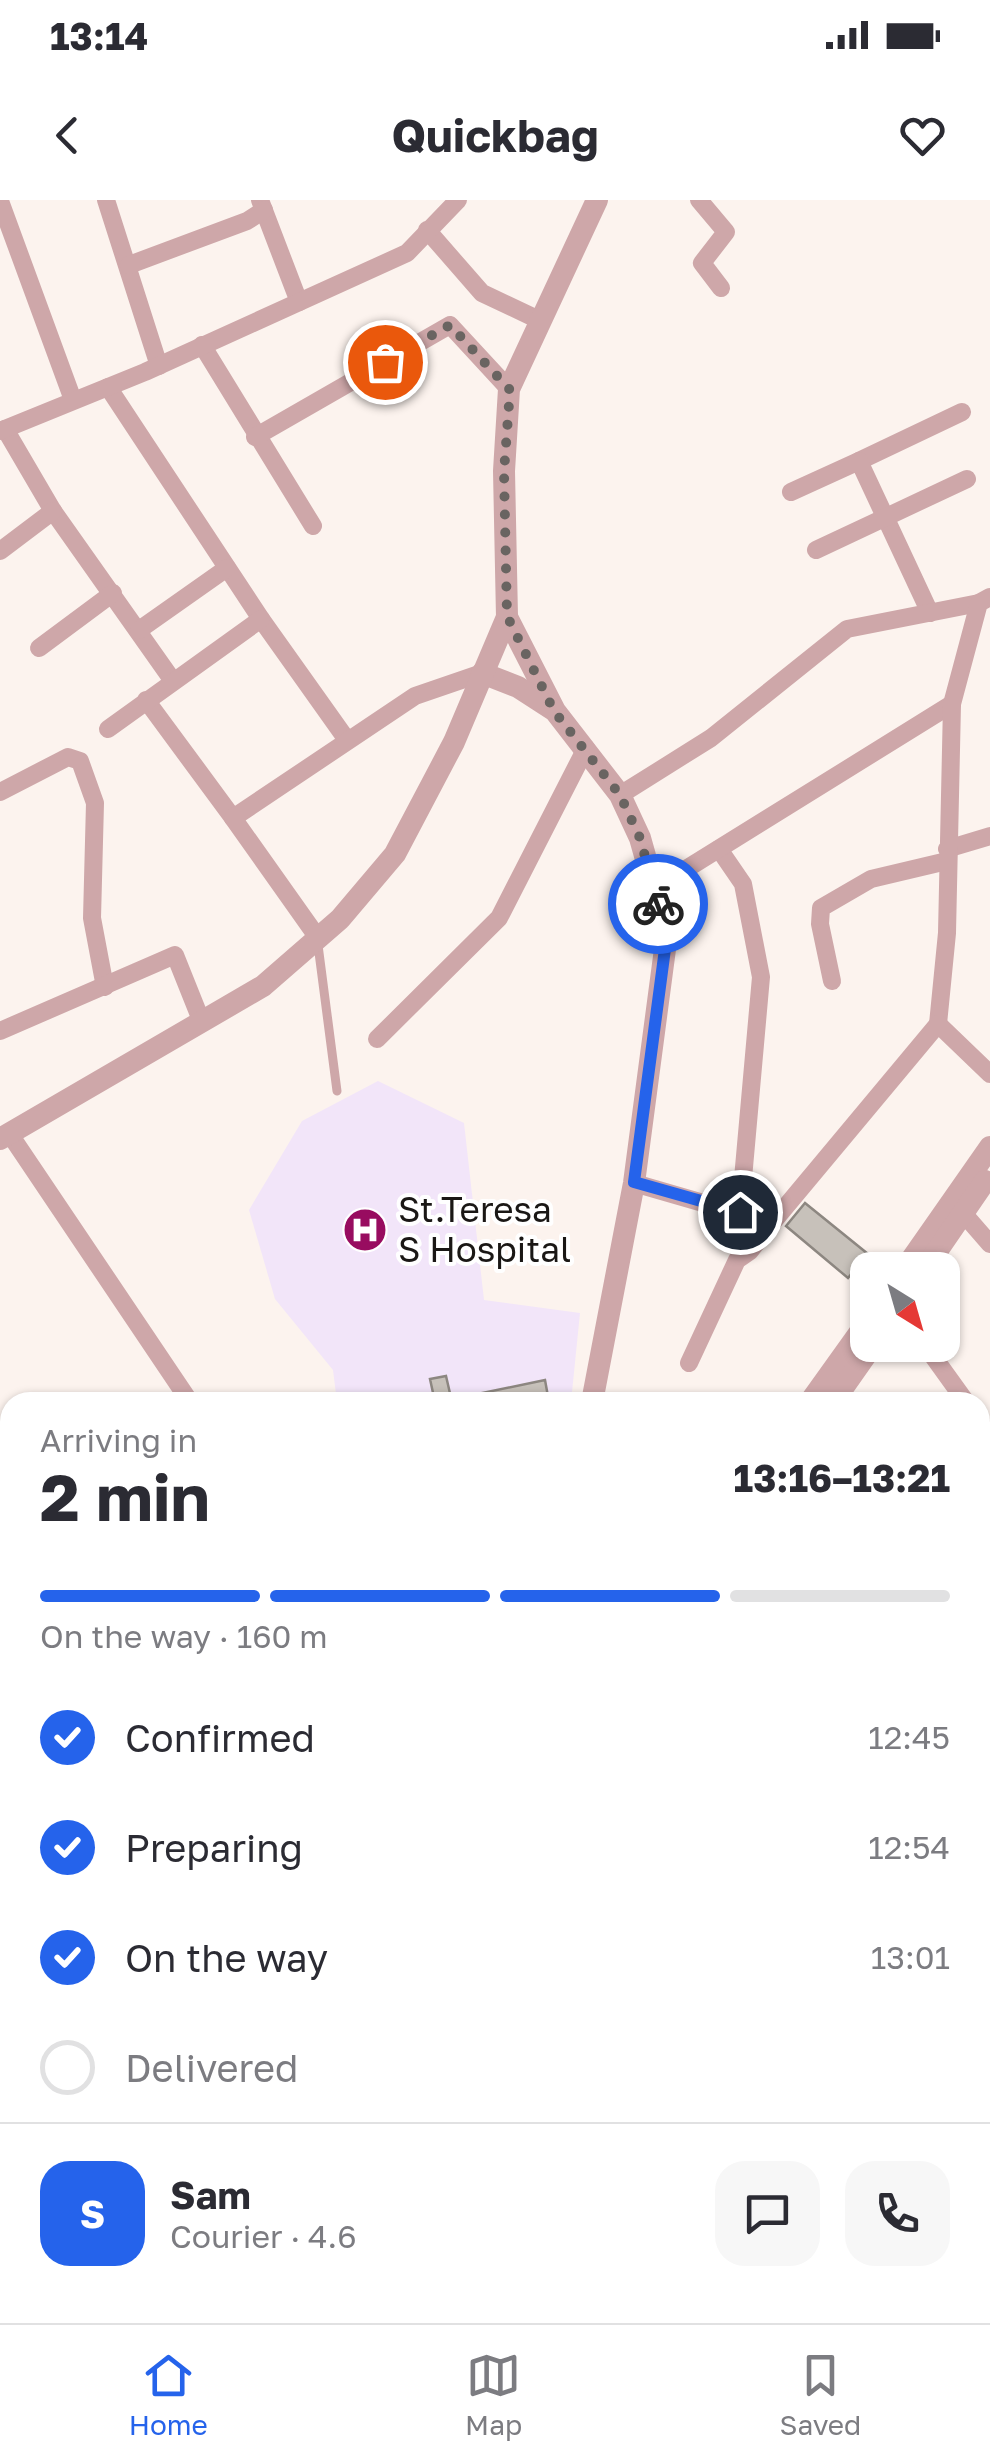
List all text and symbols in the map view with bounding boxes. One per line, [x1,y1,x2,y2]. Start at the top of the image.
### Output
text: 13:14 [50,13,148,58]
icon: back [40,108,95,163]
text: Quickbag [391,108,599,162]
icon: heart [895,108,950,163]
pin [343,320,428,405]
icon: bag [358,335,413,390]
courier [608,854,708,954]
icon: bike [631,877,686,932]
pin [698,1170,783,1255]
icon: home [713,1185,768,1240]
place label: St.Teresa S Hospital [398,1188,571,1270]
hospital icon: St.Teresa S Hospital [342,1207,388,1253]
north arrow [850,1252,960,1362]
map controls [850,1252,960,1362]
text: Arriving in [40,1421,197,1459]
text: 13:16–13:21 [734,1455,950,1500]
text: 2 min [40,1457,210,1535]
text: On the way · 160 m [40,1617,328,1655]
icon: check [40,1710,95,1765]
text: Confirmed [125,1715,315,1760]
text: 12:45 [868,1718,950,1756]
icon: check [40,1820,95,1875]
text: Preparing [125,1825,303,1870]
text: 12:54 [868,1828,950,1866]
icon: check [40,1930,95,1985]
text: On the way [125,1935,328,1980]
text: 13:01 [871,1938,950,1976]
text: Delivered [125,2045,298,2090]
button: chat [715,2161,820,2266]
button: phone [845,2161,950,2266]
text: Sam [170,2172,251,2217]
text: S [80,2191,105,2236]
text: Courier · 4.6 [170,2217,357,2255]
tab: Home [129,2348,208,2441]
tab: Map [465,2348,522,2441]
tab: Saved [780,2348,861,2441]

